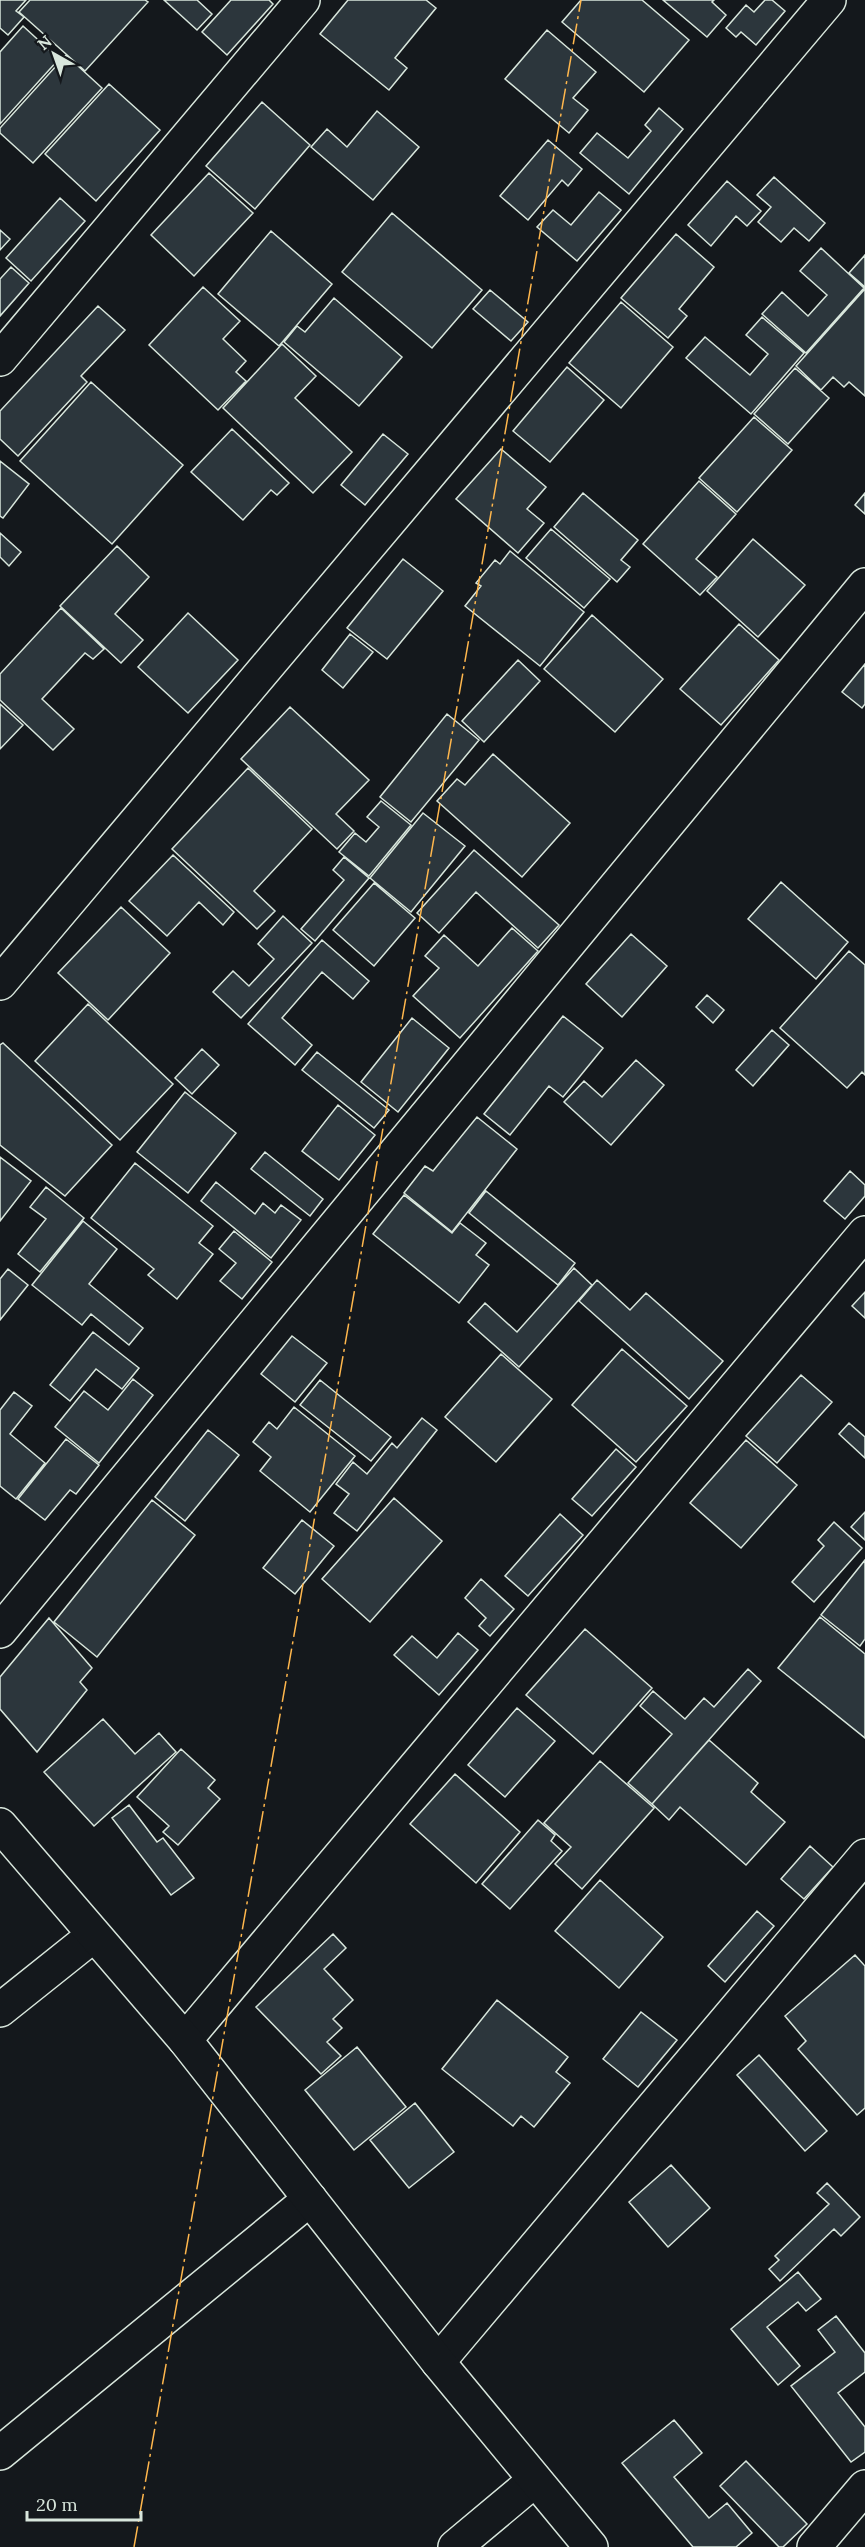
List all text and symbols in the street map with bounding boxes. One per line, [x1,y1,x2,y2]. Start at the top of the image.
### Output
north arrow [24,24,84,84]
text: N [33,31,56,54]
scale bar [27,2484,141,2522]
text: 20 m [36,2493,78,2516]

